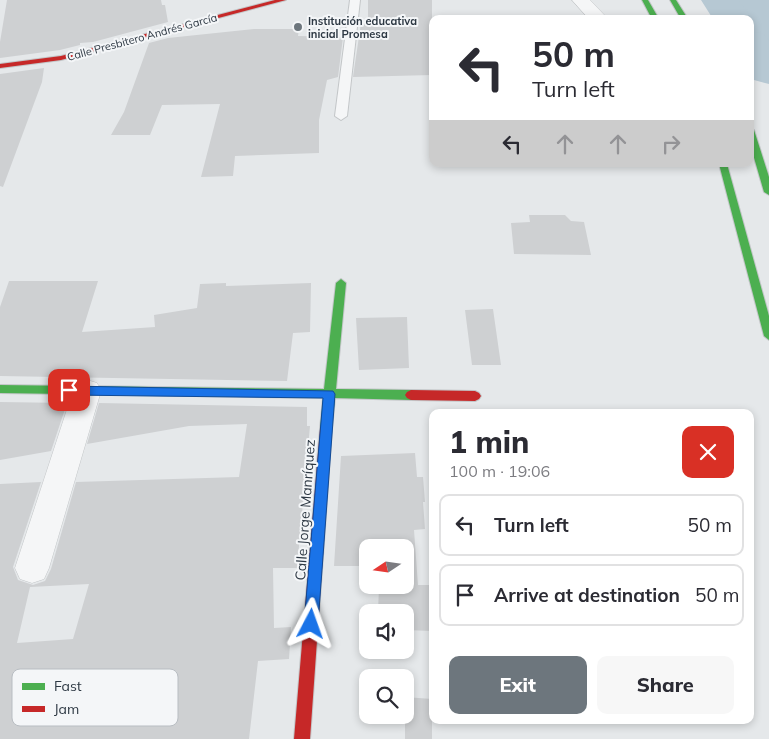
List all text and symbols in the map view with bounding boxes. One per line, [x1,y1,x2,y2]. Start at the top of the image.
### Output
street label: Calle Presbitero Andrés García [65,10,219,64]
place label: Institución educativa inicial Promesa [308,14,417,41]
marker: Institución educativa inicial Promesa [292,21,304,33]
text: 50 m [532,32,615,76]
icon: left [449,35,514,100]
text: Turn left [532,75,615,103]
icon: left [498,130,526,158]
icon: ahead [551,130,579,158]
icon: ahead [604,130,632,158]
icon: right [657,130,685,158]
pin [48,369,90,411]
icon: arrive [55,376,83,404]
text: 1 min [449,423,529,461]
button: close [682,426,734,478]
street label: Calle Jorge Manríquez [291,439,319,581]
text: 100 m · 19:06 [449,461,550,481]
icon: left [451,511,479,539]
text: Turn left [494,513,569,537]
text: 50 m [688,513,732,537]
north arrow [359,539,414,594]
map controls [359,539,414,724]
icon: arrive [451,581,479,609]
text: Arrive at destination [494,583,680,607]
text: 50 m [695,583,739,607]
position arrow [284,597,336,649]
button: sound [359,604,414,659]
button: Exit [449,656,587,714]
button: Share [597,656,734,714]
legend [12,669,178,726]
button: search [359,669,414,724]
text: Fast [54,677,82,695]
text: Jam [54,700,79,718]

